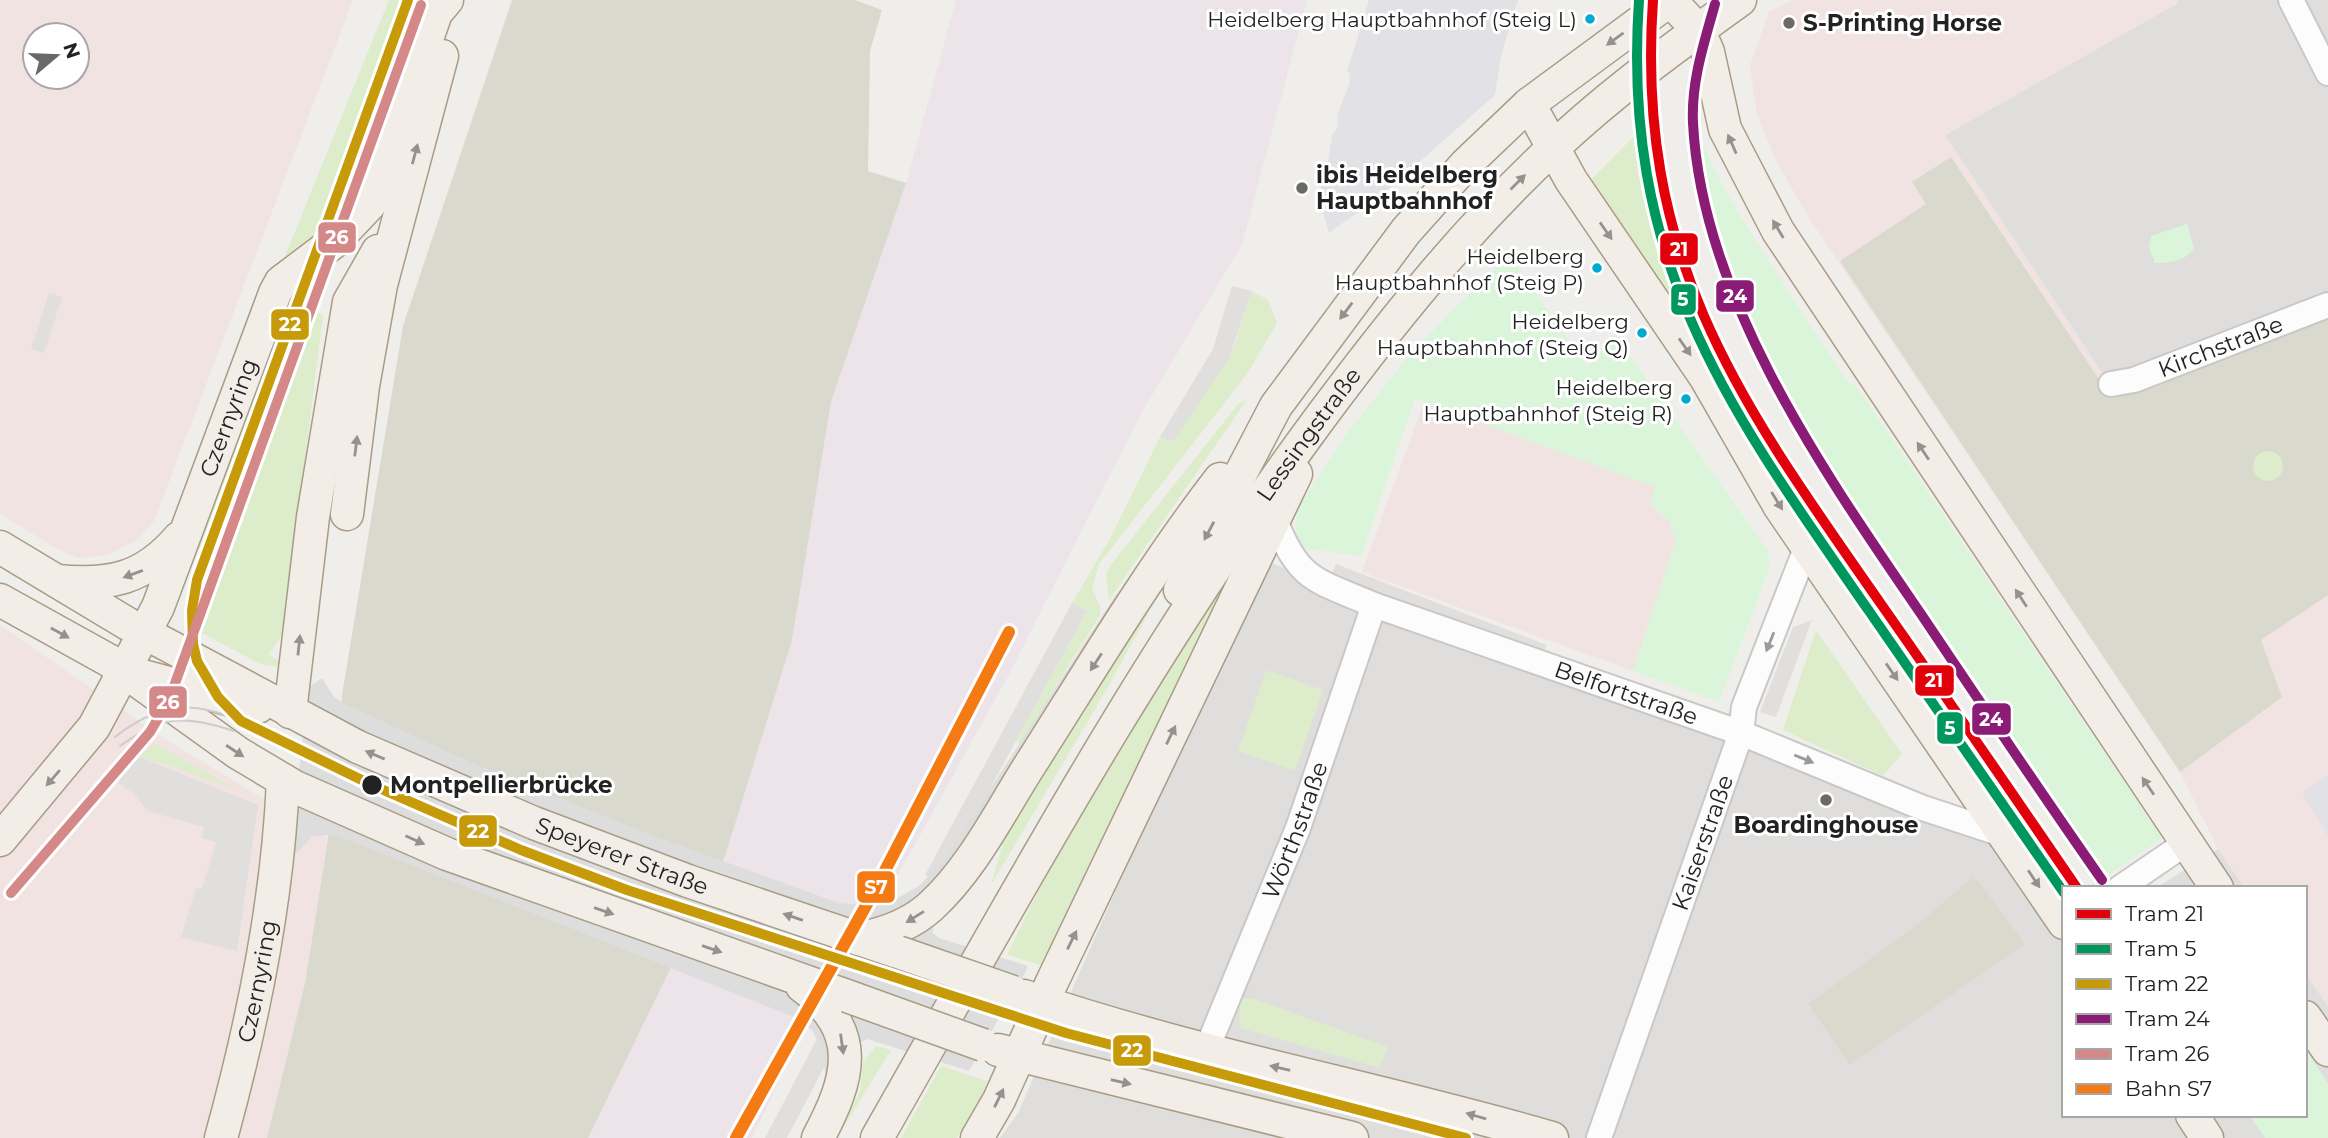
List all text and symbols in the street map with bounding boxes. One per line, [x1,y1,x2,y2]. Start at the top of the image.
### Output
place label: Heidelberg Hauptbahnhof (Steig L) [1207,7,1577,32]
place label: S-Printing Horse [1803,9,2002,37]
marker: Heidelberg Hauptbahnhof (Steig L) [1583,12,1597,26]
marker: S-Printing Horse [1781,15,1797,31]
north arrow [21,21,91,91]
one-way arrow [1606,32,1624,46]
text: N [58,40,85,62]
one-way arrow [1726,134,1737,155]
one-way arrow [410,143,421,165]
place label: ibis Heidelberg Hauptbahnhof [1316,161,1498,215]
one-way arrow [1510,174,1526,191]
marker: ibis Heidelberg Hauptbahnhof [1294,180,1310,196]
one-way arrow [1771,219,1784,239]
line badge: 26 [317,221,357,254]
one-way arrow [1599,222,1612,241]
text: 26 [325,226,349,249]
line badge: 21 [1659,232,1699,266]
text: 21 [1670,238,1688,261]
place label: Heidelberg Hauptbahnhof (Steig P) [1335,244,1584,295]
marker: Heidelberg Hauptbahnhof (Steig P) [1590,261,1604,275]
line badge: 24 [1715,279,1755,313]
line badge: 5 [1670,283,1697,316]
text: 24 [1723,285,1747,308]
text: 5 [1677,288,1689,311]
one-way arrow [1339,302,1354,320]
line badge: 22 [270,308,310,341]
place label: Heidelberg Hauptbahnhof (Steig Q) [1377,309,1629,360]
street label: Kirchstraße [2154,310,2287,383]
text: 22 [279,313,301,336]
marker: Heidelberg Hauptbahnhof (Steig Q) [1635,326,1649,340]
one-way arrow [1678,338,1691,357]
street label: Czernyring [194,354,263,481]
street label: Lessingstraße [1251,362,1367,507]
place label: Heidelberg Hauptbahnhof (Steig R) [1423,375,1673,426]
marker: Heidelberg Hauptbahnhof (Steig R) [1679,392,1693,406]
one-way arrow [350,435,361,457]
one-way arrow [1917,441,1930,460]
one-way arrow [1770,492,1783,511]
one-way arrow [1204,521,1215,541]
one-way arrow [122,568,143,579]
one-way arrow [2014,588,2027,607]
one-way arrow [50,626,70,638]
one-way arrow [1764,632,1775,653]
one-way arrow [294,633,305,655]
one-way arrow [1089,653,1102,672]
street label: Belfortstraße [1551,655,1702,731]
one-way arrow [1885,663,1898,682]
line badge: 21 [1914,664,1955,697]
text: 21 [1925,669,1943,692]
line badge: 26 [148,685,188,719]
text: 26 [156,691,180,714]
line badge: 24 [1971,702,2012,736]
text: 24 [1979,708,2003,731]
line badge: 5 [1936,711,1964,745]
text: 5 [1944,717,1956,740]
one-way arrow [1165,725,1177,745]
one-way arrow [225,744,245,757]
one-way arrow [365,749,386,760]
one-way arrow [1794,753,1815,764]
street label: Wörthstraße [1256,758,1334,903]
one-way arrow [45,769,61,787]
place label: Montpellierbrücke [390,771,613,799]
street label: Kaiserstraße [1666,771,1739,914]
marker: Montpellierbrücke [360,773,384,797]
one-way arrow [2141,777,2154,796]
marker: Boardinghouse [1818,792,1834,808]
street label: Speyerer Straße [532,811,712,901]
place label: Boardinghouse [1734,811,1918,839]
line badge: 22 [458,814,498,848]
text: 22 [467,820,489,843]
one-way arrow [405,834,425,846]
line badge: S7 [856,870,896,904]
one-way arrow [2027,870,2041,888]
text: S7 [864,876,888,899]
legend [2062,886,2307,1117]
text: Tram 21 [2125,901,2204,926]
one-way arrow [593,906,614,917]
one-way arrow [783,911,804,922]
one-way arrow [905,911,924,924]
street label: Czernyring [232,918,283,1045]
one-way arrow [1066,930,1078,950]
text: Tram 5 [2125,936,2197,961]
one-way arrow [702,944,723,955]
text: Tram 22 [2125,971,2208,996]
text: Tram 24 [2125,1006,2210,1031]
one-way arrow [837,1033,848,1055]
line badge: 22 [1112,1034,1152,1067]
text: 22 [1121,1039,1143,1062]
text: Tram 26 [2125,1041,2209,1066]
one-way arrow [1269,1063,1291,1074]
text: Bahn S7 [2125,1076,2212,1101]
one-way arrow [1110,1077,1132,1088]
one-way arrow [994,1088,1005,1108]
one-way arrow [1465,1110,1486,1120]

